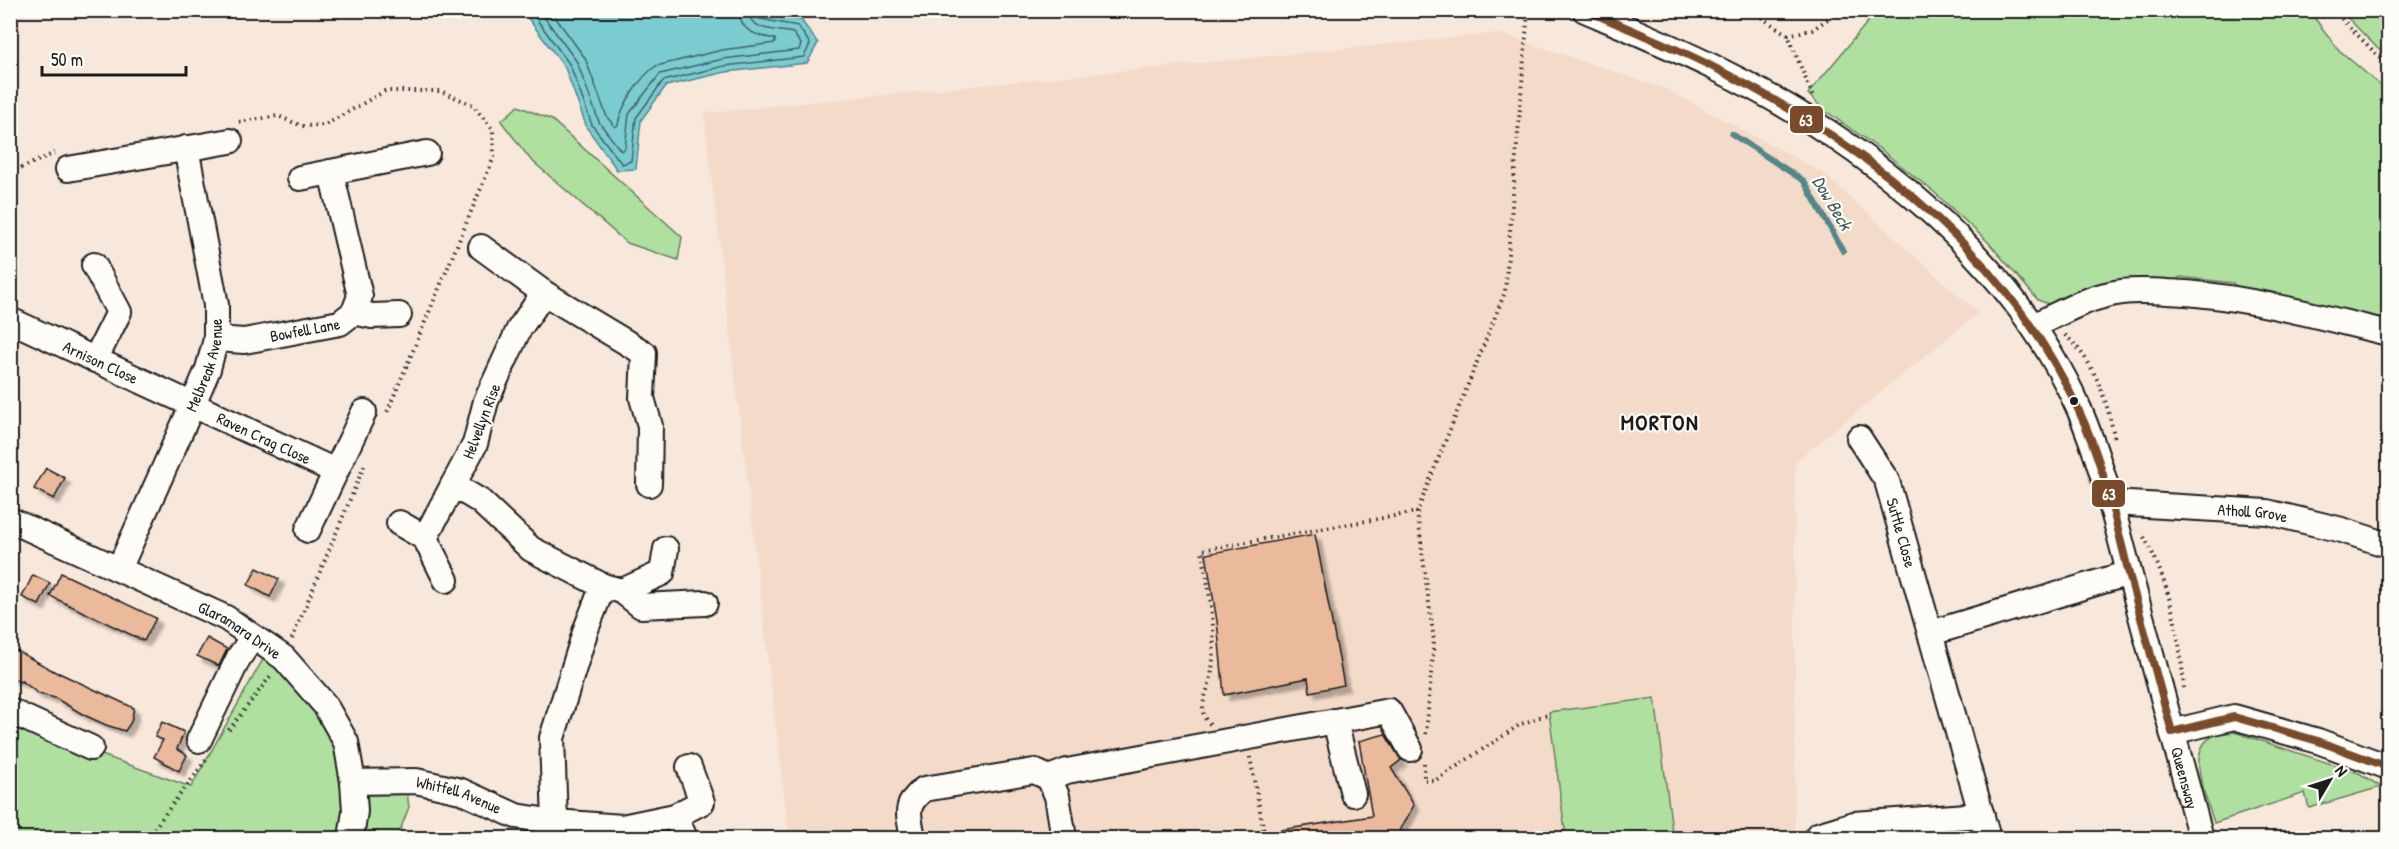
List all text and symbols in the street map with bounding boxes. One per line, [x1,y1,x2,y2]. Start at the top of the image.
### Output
scale bar [42,39,186,77]
text: 50 m [51,47,83,72]
line badge: 63 [1789,105,1824,134]
text: 63 [1799,109,1813,131]
water label: Dow Beck [1807,171,1859,236]
street label: Bowfell Lane [268,312,342,347]
street label: Melbreak Avenue [180,318,227,415]
street label: Arnison Close [60,335,142,389]
street label: Helvellyn Rise [457,380,506,462]
unlabelled marker [2068,395,2080,407]
street label: Raven Crag Close [213,407,315,470]
district label: MORTON [1621,407,1699,437]
line badge: 63 [2091,479,2126,508]
text: 63 [2102,483,2116,505]
street label: Suttle Close [1881,495,1922,570]
street label: Atholl Grove [2217,498,2290,528]
street label: Glaramara Drive [195,596,286,664]
street label: Queensway [2166,744,2204,812]
north arrow [2300,750,2360,810]
text: N [2330,760,2353,781]
street label: Whitfell Avenue [414,770,506,819]

